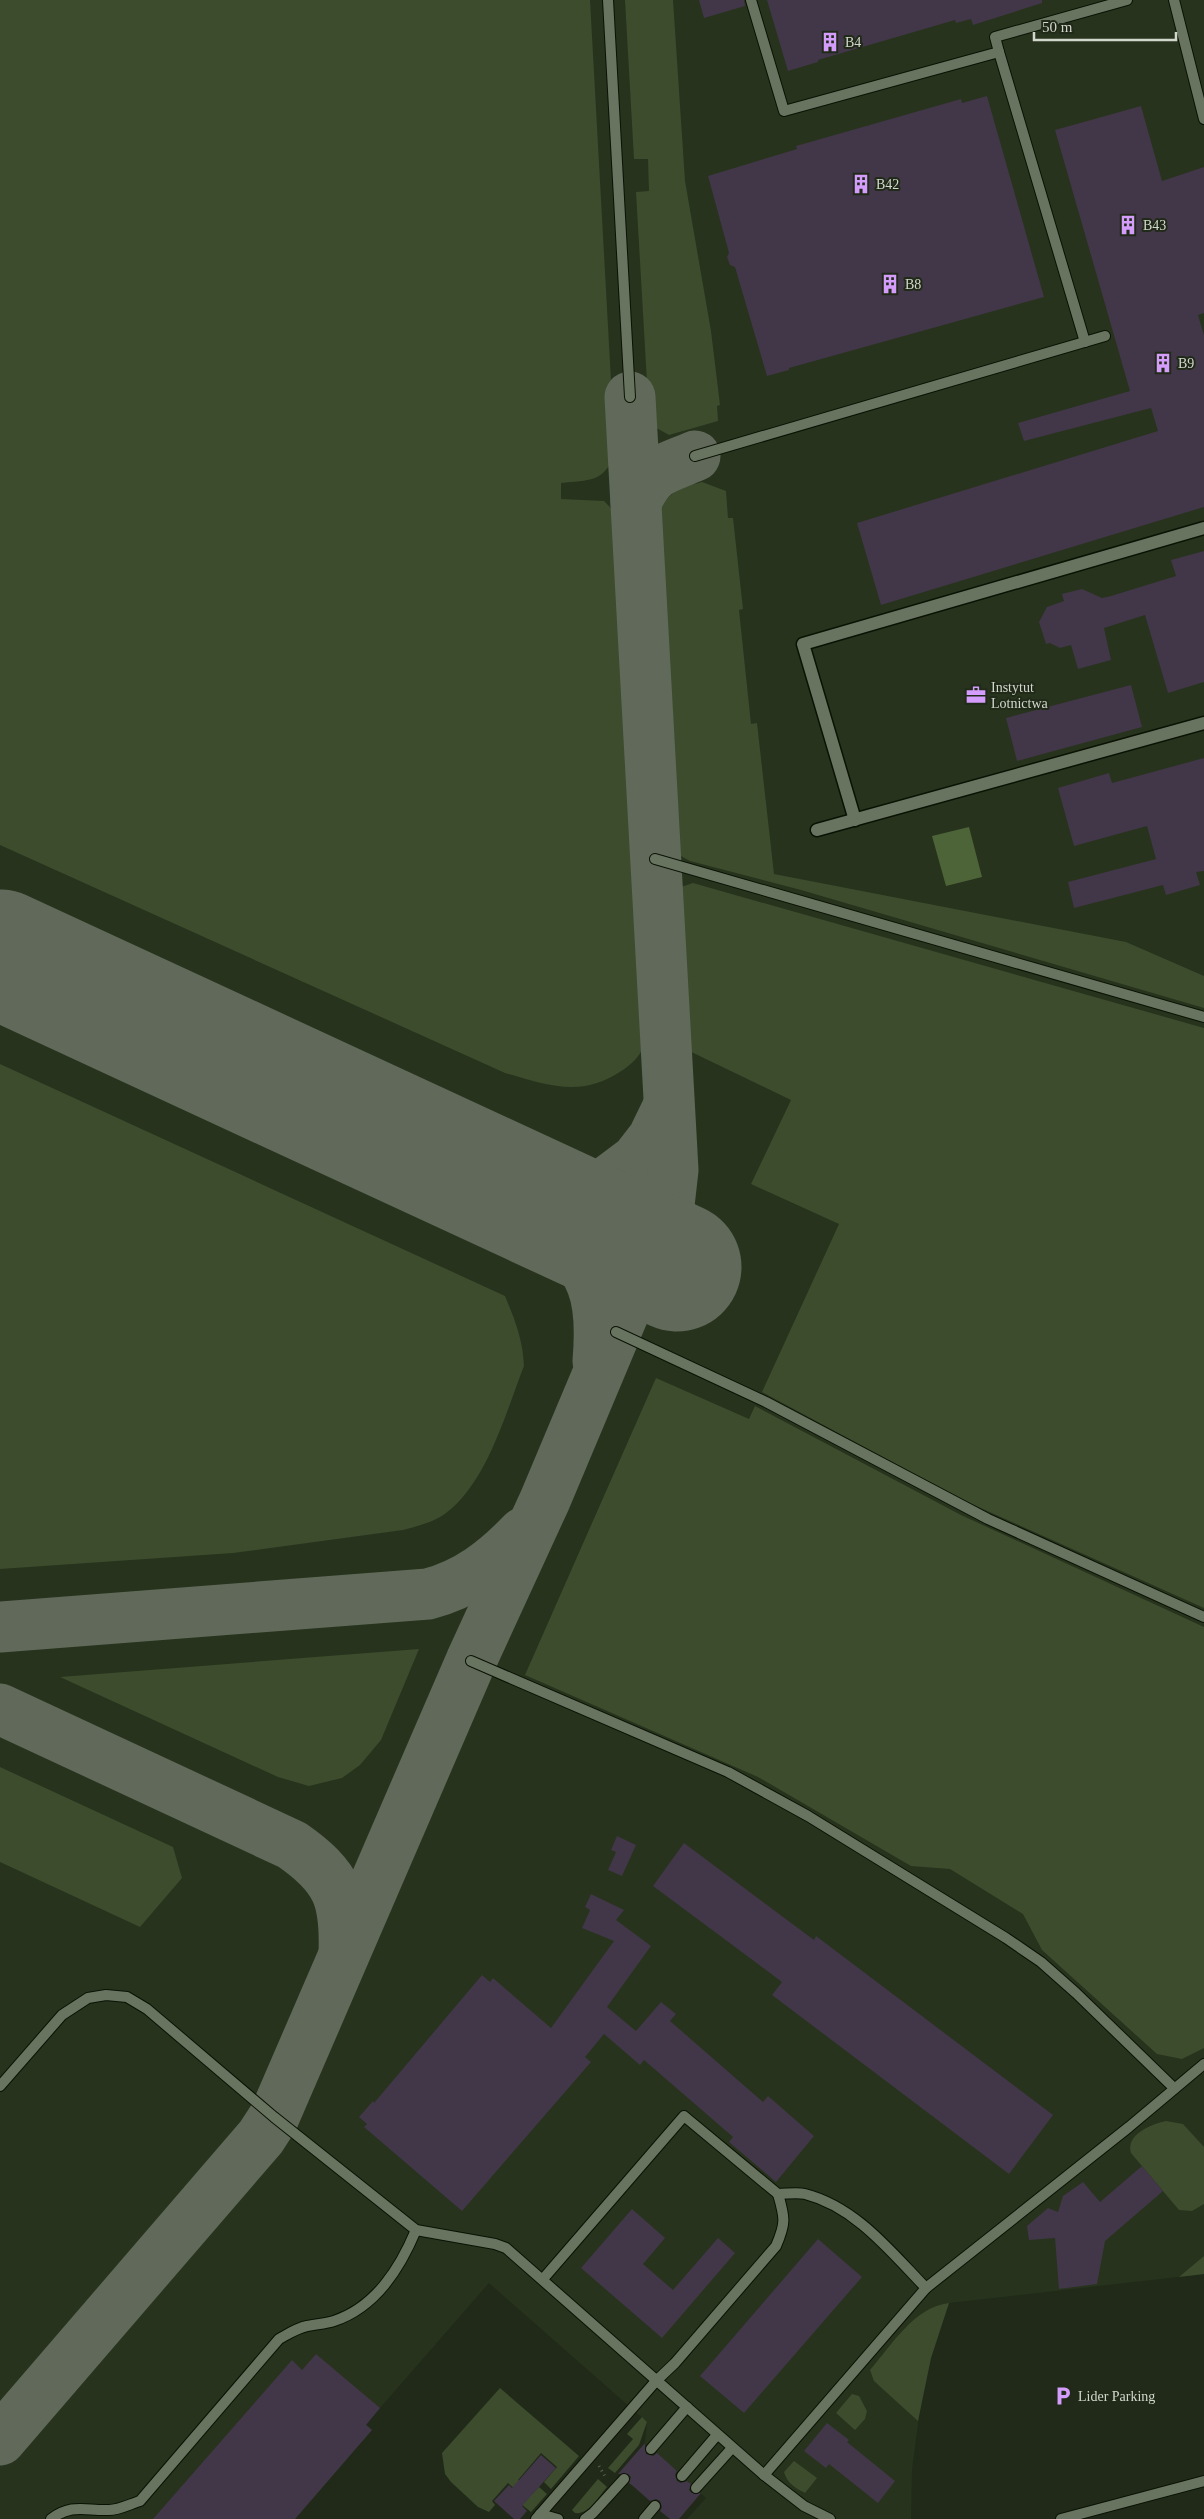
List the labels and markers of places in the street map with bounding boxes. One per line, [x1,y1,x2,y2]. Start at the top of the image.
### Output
building icon: B4 [819,31,841,53]
place label: B4 [845,35,861,50]
building icon: B42 [850,173,872,195]
place label: B42 [876,177,899,192]
building icon: B43 [1117,214,1139,236]
place label: B43 [1143,218,1166,233]
building icon: B8 [879,273,901,295]
place label: B8 [905,277,921,292]
building icon: B9 [1152,352,1174,374]
place label: B9 [1178,356,1194,371]
place label: Instytut Lotnictwa [991,680,1049,711]
office icon: Instytut Lotnictwa [965,684,987,706]
parking icon: Lider Parking [1052,2385,1074,2407]
place label: Lider Parking [1078,2389,1155,2404]

